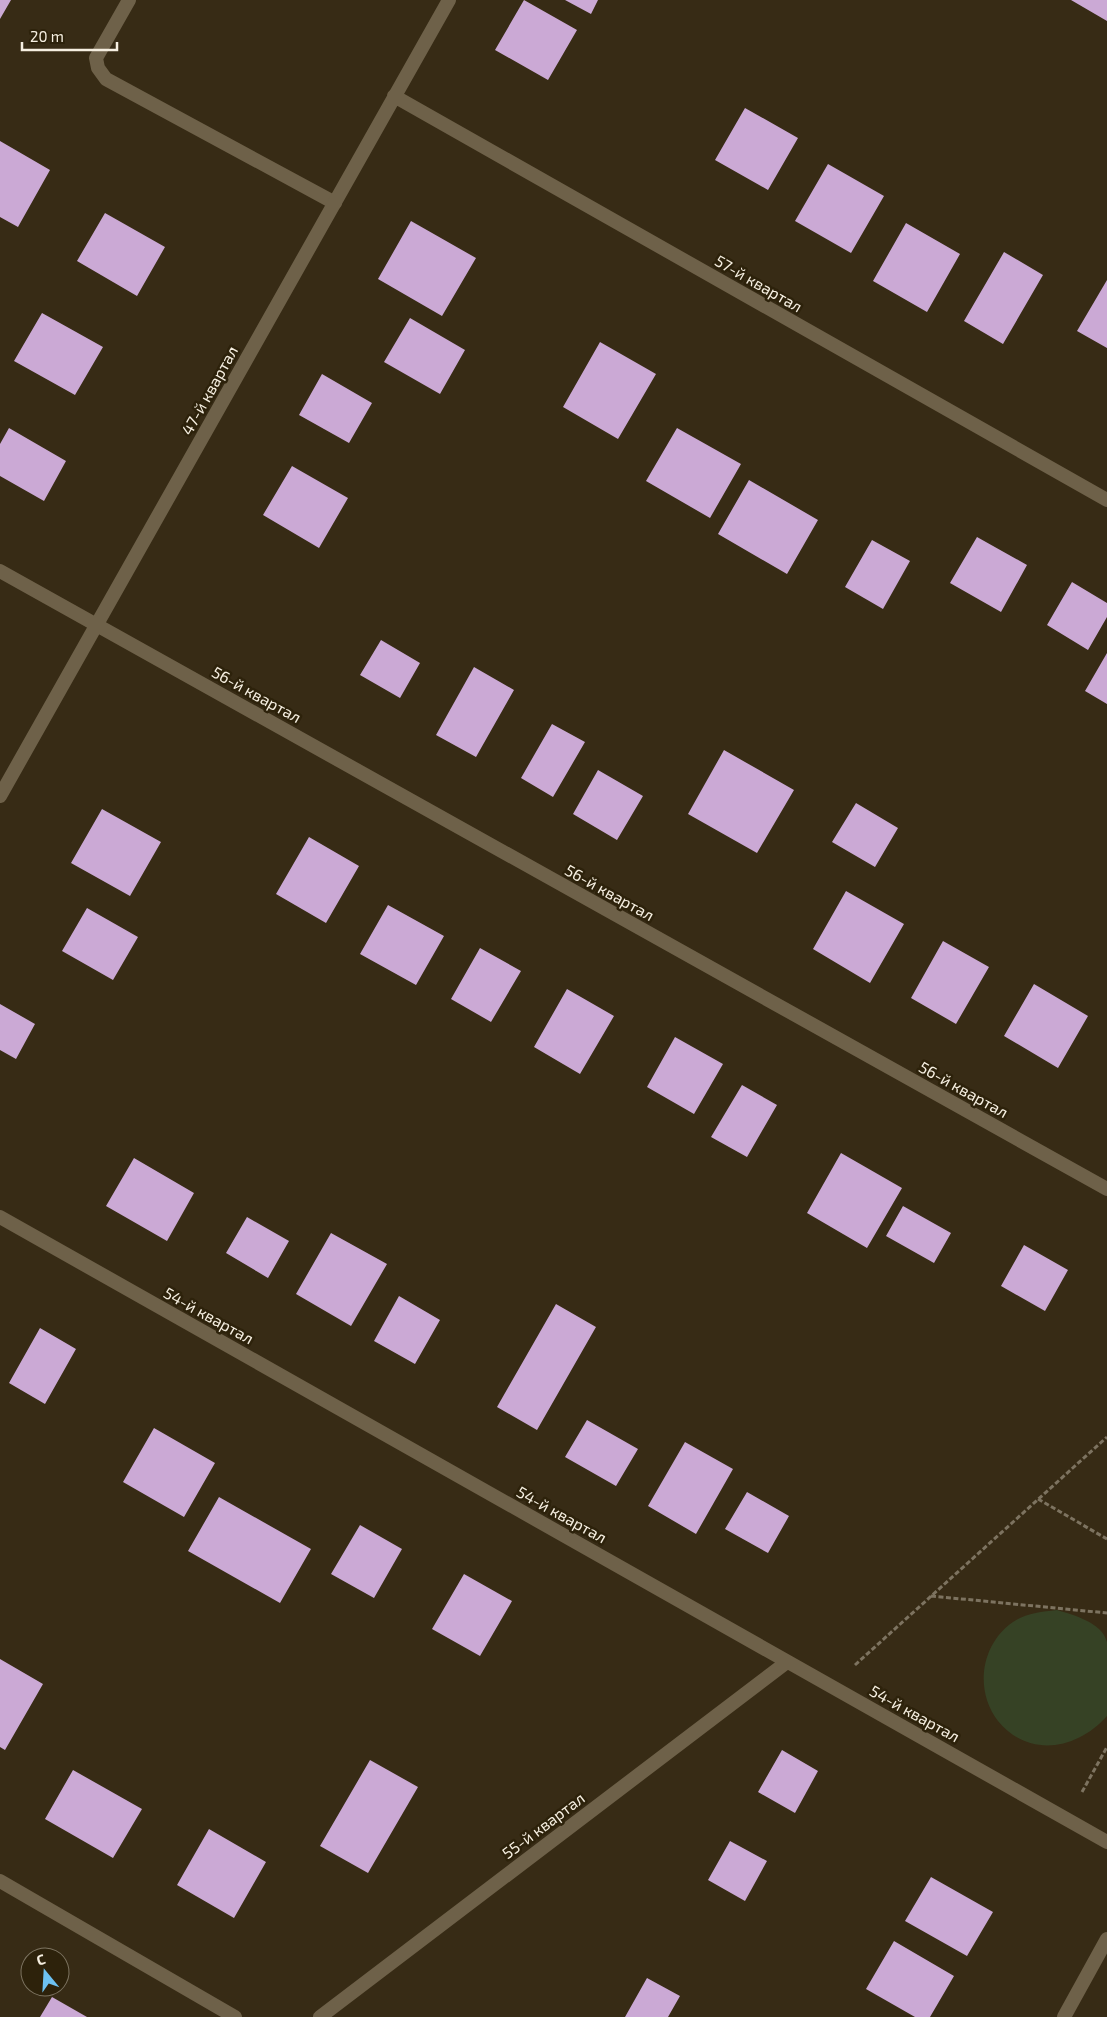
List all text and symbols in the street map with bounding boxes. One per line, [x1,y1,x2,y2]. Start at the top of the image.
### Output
scale bar [22,20,118,52]
text: 20 m [30,27,64,45]
street label: 57-й квартал [712,250,806,316]
street label: 47-й квартал [177,342,241,438]
street label: 56-й квартал [209,662,305,726]
street label: 56-й квартал [562,860,658,924]
street label: 56-й квартал [916,1057,1012,1121]
street label: 54-й квартал [161,1282,257,1348]
street label: 54-й квартал [514,1481,610,1547]
street label: 54-й квартал [867,1680,963,1746]
street label: 55-й квартал [498,1788,588,1862]
north arrow [20,1947,70,1997]
text: С [34,1950,47,1969]

